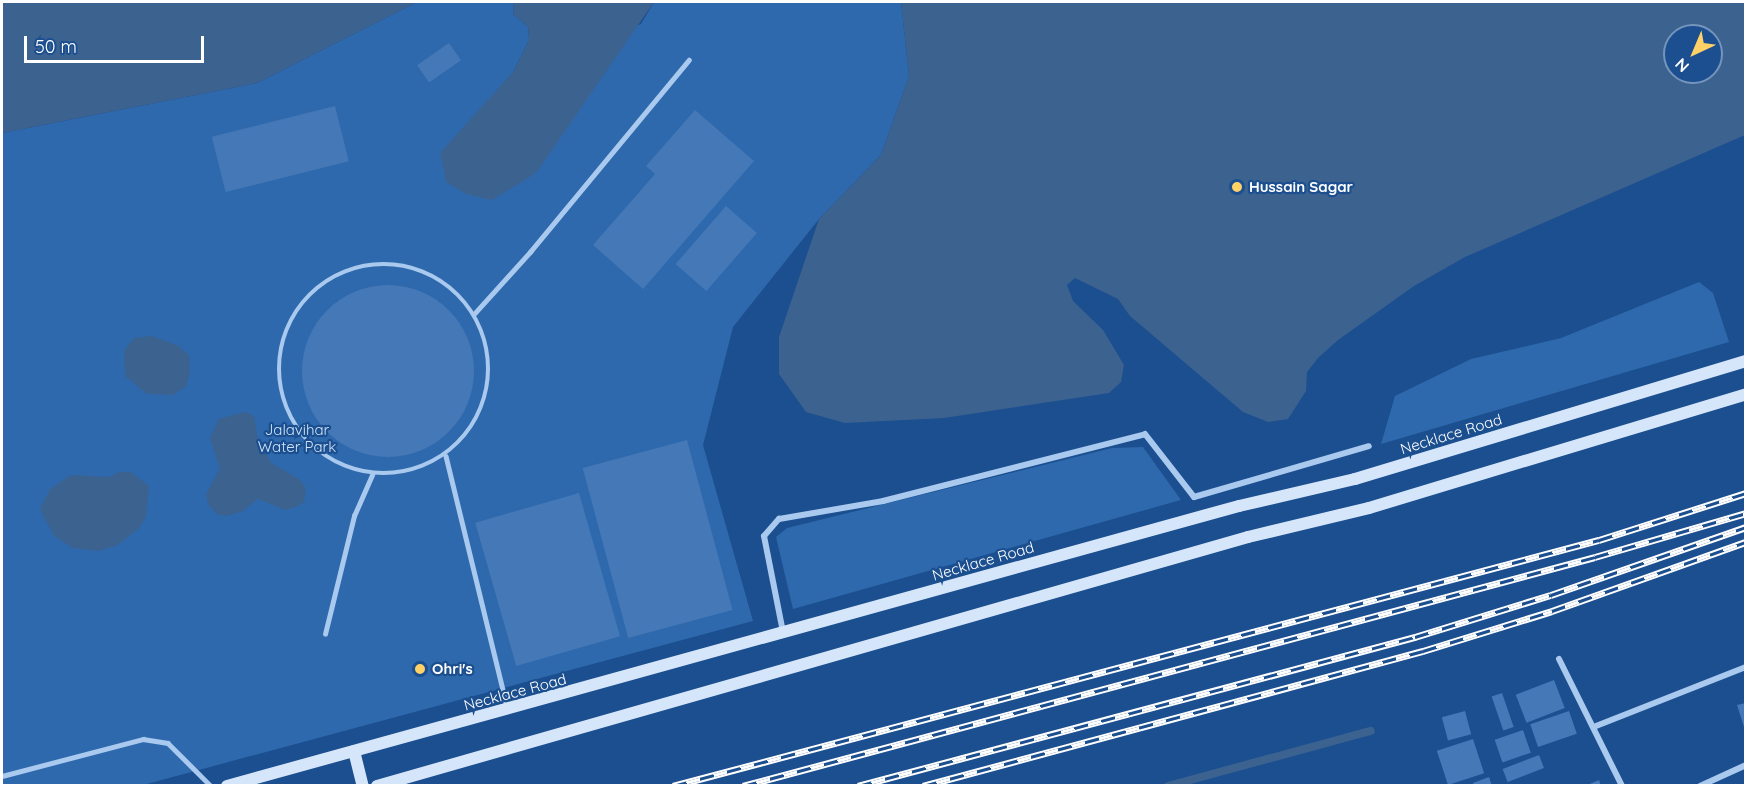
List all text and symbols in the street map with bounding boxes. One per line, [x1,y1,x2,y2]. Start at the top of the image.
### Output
scale bar [27,24,207,62]
north arrow [1663,24,1723,84]
text: 50 m [35,35,77,58]
text: N [1671,54,1693,77]
place label: Hussain Sagar [1249,178,1353,196]
marker: Hussain Sagar [1230,180,1244,194]
street label: Necklace Road [1398,410,1504,458]
park label: Jalavihar Water Park [258,420,336,455]
street label: Necklace Road [930,538,1036,584]
place label: Ohri's [432,660,473,678]
marker: Ohri's [413,662,427,676]
street label: Necklace Road [462,670,568,714]

